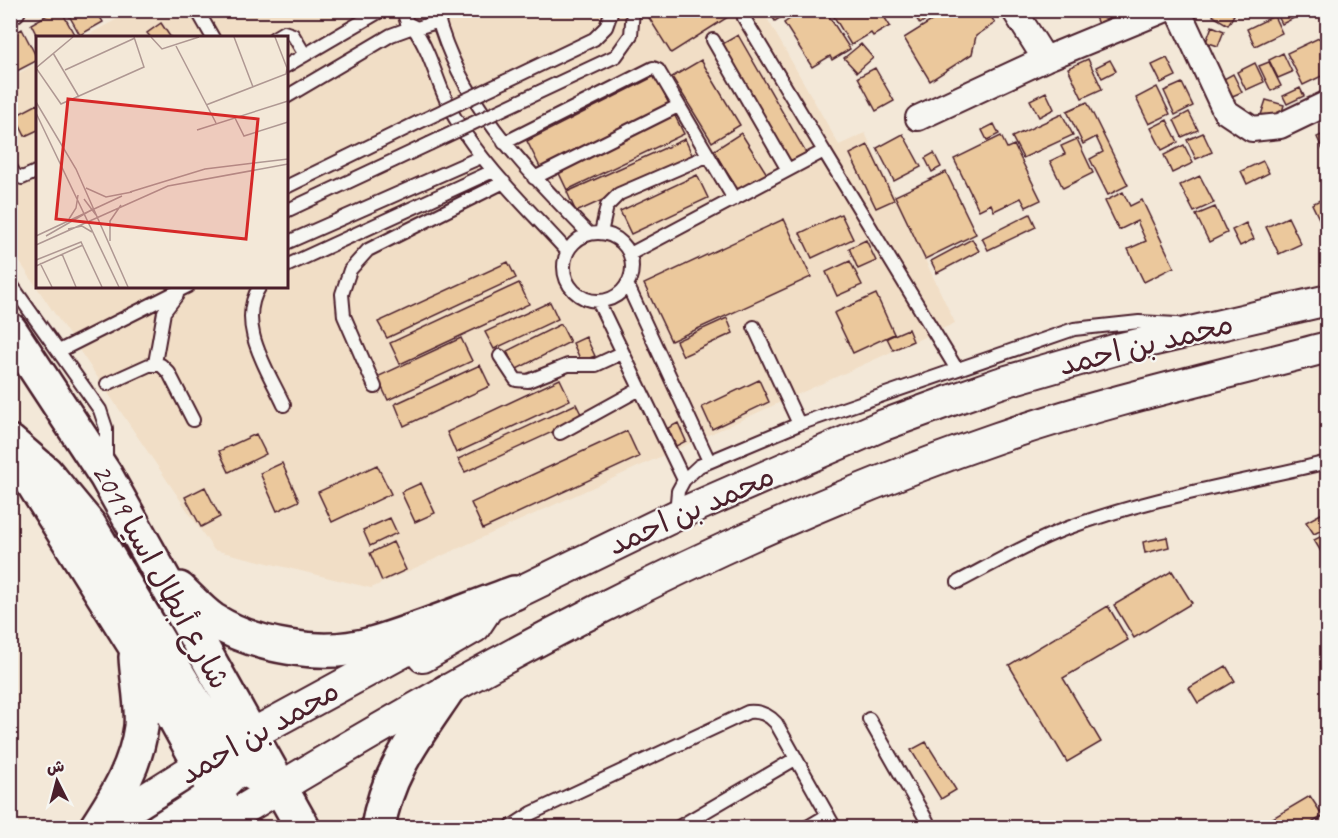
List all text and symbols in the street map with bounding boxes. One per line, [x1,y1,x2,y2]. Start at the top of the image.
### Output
inset map [36,36,288,288]
street label: محمد بن احمد [1055,304,1237,384]
street label: شارع أبطال اسيا 2019 [81,456,239,697]
street label: محمد بن احمد [602,456,780,564]
street label: محمد بن احمد [172,671,346,793]
north arrow [27,751,87,811]
text: ش [46,756,65,778]

